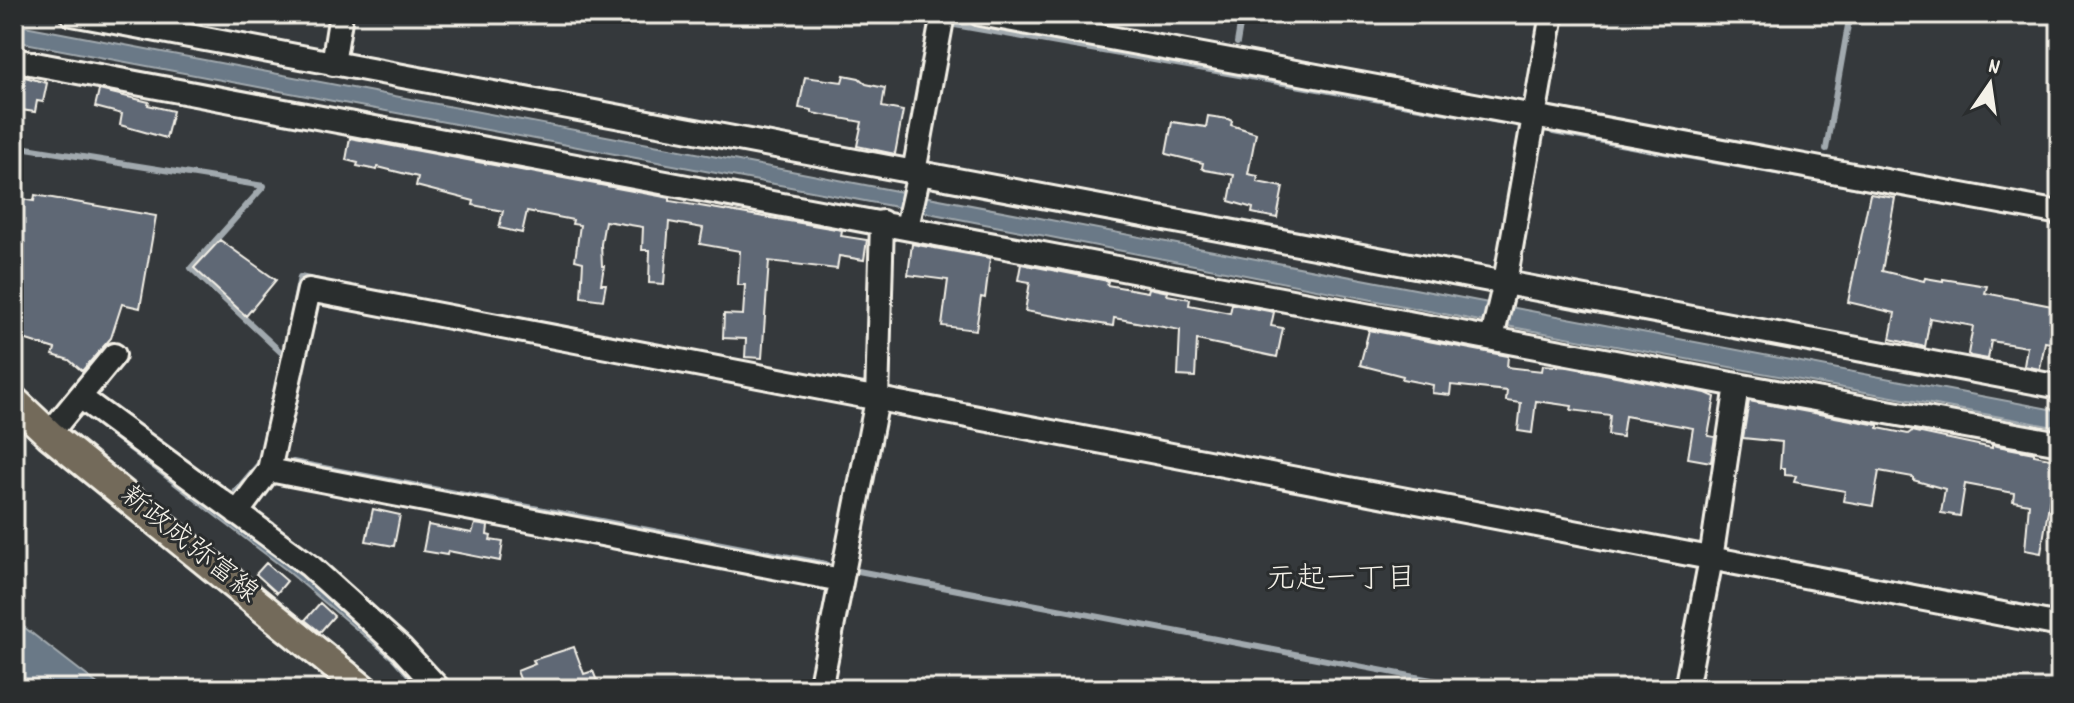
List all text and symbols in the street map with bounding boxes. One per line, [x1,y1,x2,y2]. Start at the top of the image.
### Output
north arrow [1950,44,2030,124]
text: N [1985,52,2003,84]
street label: 新政成弥富線 [110,478,266,614]
district label: 元起一丁目 [1266,560,1416,603]

